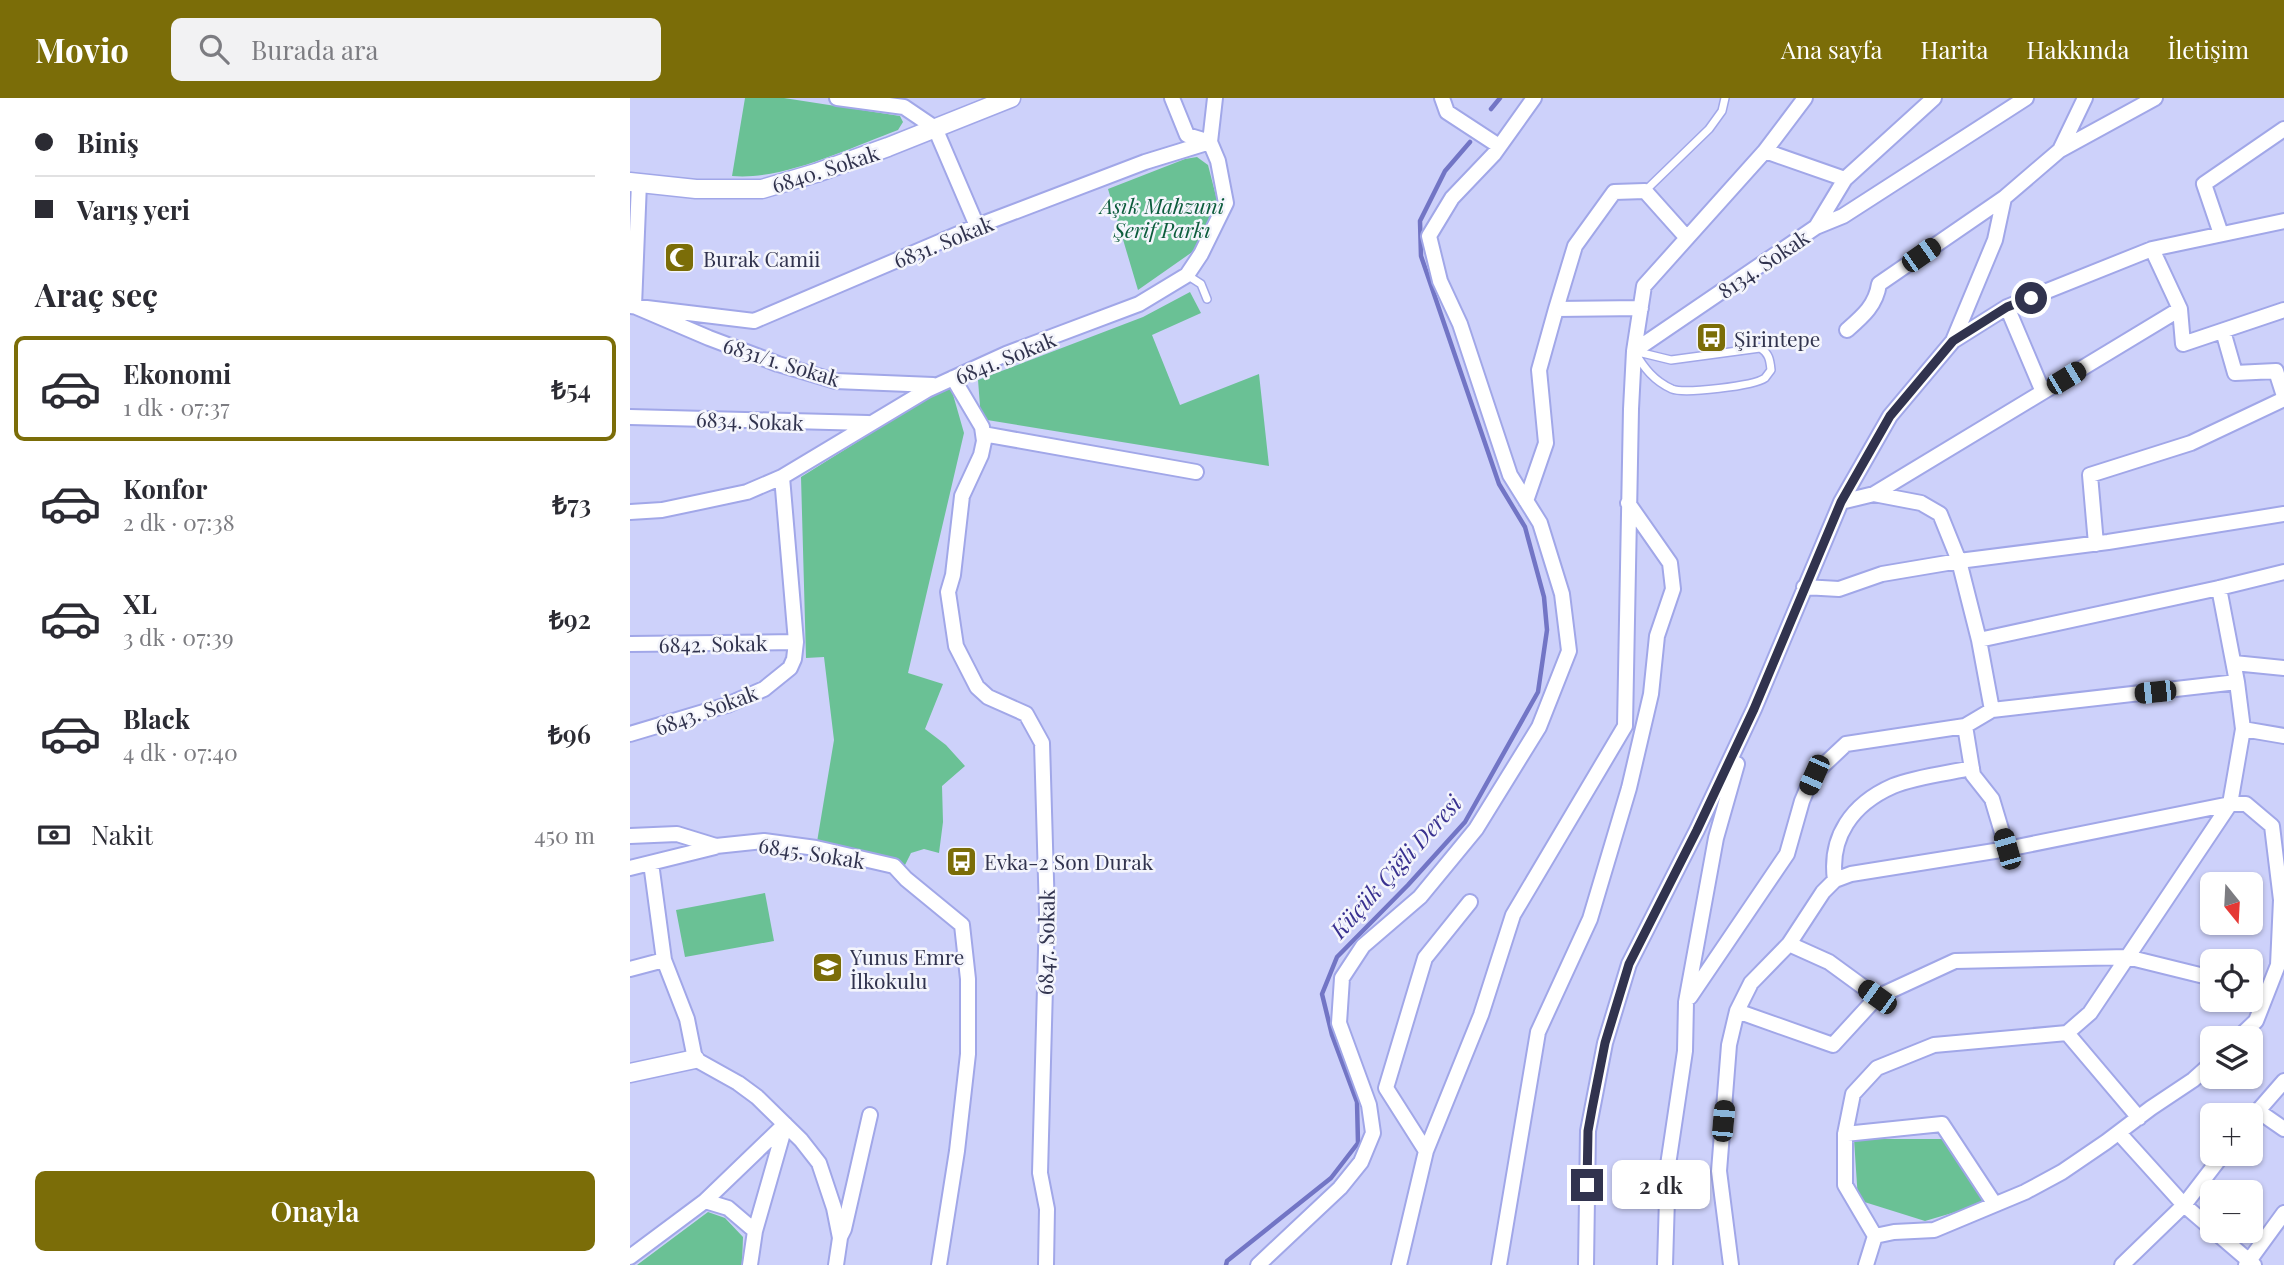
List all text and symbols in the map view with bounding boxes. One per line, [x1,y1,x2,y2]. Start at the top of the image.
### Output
search box [171,18,661,81]
text: Movio [35,27,129,71]
icon: search [195,30,233,68]
text: Burada ara [251,32,379,67]
text: Ana sayfa [1781,33,1882,65]
text: Harita [1920,33,1989,65]
text: Hakkında [2027,33,2129,65]
text: İletişim [2167,33,2249,65]
text: Biniş [77,125,139,160]
street label: 6840. Sokak [768,137,883,199]
park label: Aşık Mahzuni Şerif Parkı [1098,191,1225,243]
text: Varış yeri [77,192,190,227]
street label: 6831. Sokak [889,208,997,274]
street label: 8134. Sokak [1712,222,1815,304]
car [1898,234,1945,276]
mosque icon: Burak Camii [663,241,697,275]
place label: Burak Camii [703,244,820,272]
text: Araç seç [35,272,158,315]
route start [2015,282,2047,314]
bus stop icon: Şirintepe [1694,321,1728,355]
street label: 6841. Sokak [950,324,1060,390]
place label: Şirintepe [1734,324,1820,352]
street label: 6831/1. Sokak [720,330,844,392]
text: Ekonomi [123,356,231,391]
icon: car [39,357,102,420]
car [2043,358,2090,398]
text: ₺54 [551,371,591,406]
text: 1 dk · 07:37 [123,391,229,422]
street label: 6834. Sokak [696,404,805,436]
text: Konfor [123,471,207,506]
icon: car [39,472,102,535]
text: ₺73 [552,486,591,521]
text: 2 dk · 07:38 [123,506,235,537]
text: XL [123,586,157,621]
icon: car [39,587,102,650]
text: ₺92 [549,601,591,636]
text: 3 dk · 07:39 [123,621,234,652]
street label: 6842. Sokak [658,628,768,658]
street label: 6843. Sokak [651,677,762,741]
car [2134,679,2177,705]
text: Black [123,701,190,736]
icon: car [39,702,102,765]
text: ₺96 [548,716,591,751]
text: 4 dk · 07:40 [123,736,238,767]
car [1796,752,1833,798]
water label: Küçük Çiğli Deresi [1322,787,1468,945]
icon: cash [35,816,73,854]
text: Nakit [91,817,153,852]
text: 450 m [534,819,595,850]
car [1992,826,2023,872]
street label: 6845. Sokak [757,830,868,874]
bus stop icon: Evka-2 Son Durak [944,844,978,878]
place label: Evka-2 Son Durak [984,847,1154,875]
north arrow [2200,872,2263,934]
map controls [2200,872,2263,1243]
street label: 6847. Sokak [1030,888,1060,995]
place label: Yunus Emre İlkokulu [849,942,964,994]
button: locate [2200,949,2263,1012]
school or university icon: Yunus Emre İlkokulu [810,951,844,985]
car [1854,976,1901,1018]
button: layers [2200,1026,2263,1089]
car [1711,1099,1736,1143]
button: + [2200,1103,2263,1166]
callout: 2 dk [1612,1160,1710,1210]
route end [1571,1169,1603,1201]
text: 2 dk [1639,1169,1683,1200]
button: Onayla [35,1171,595,1251]
button: − [2200,1180,2263,1243]

